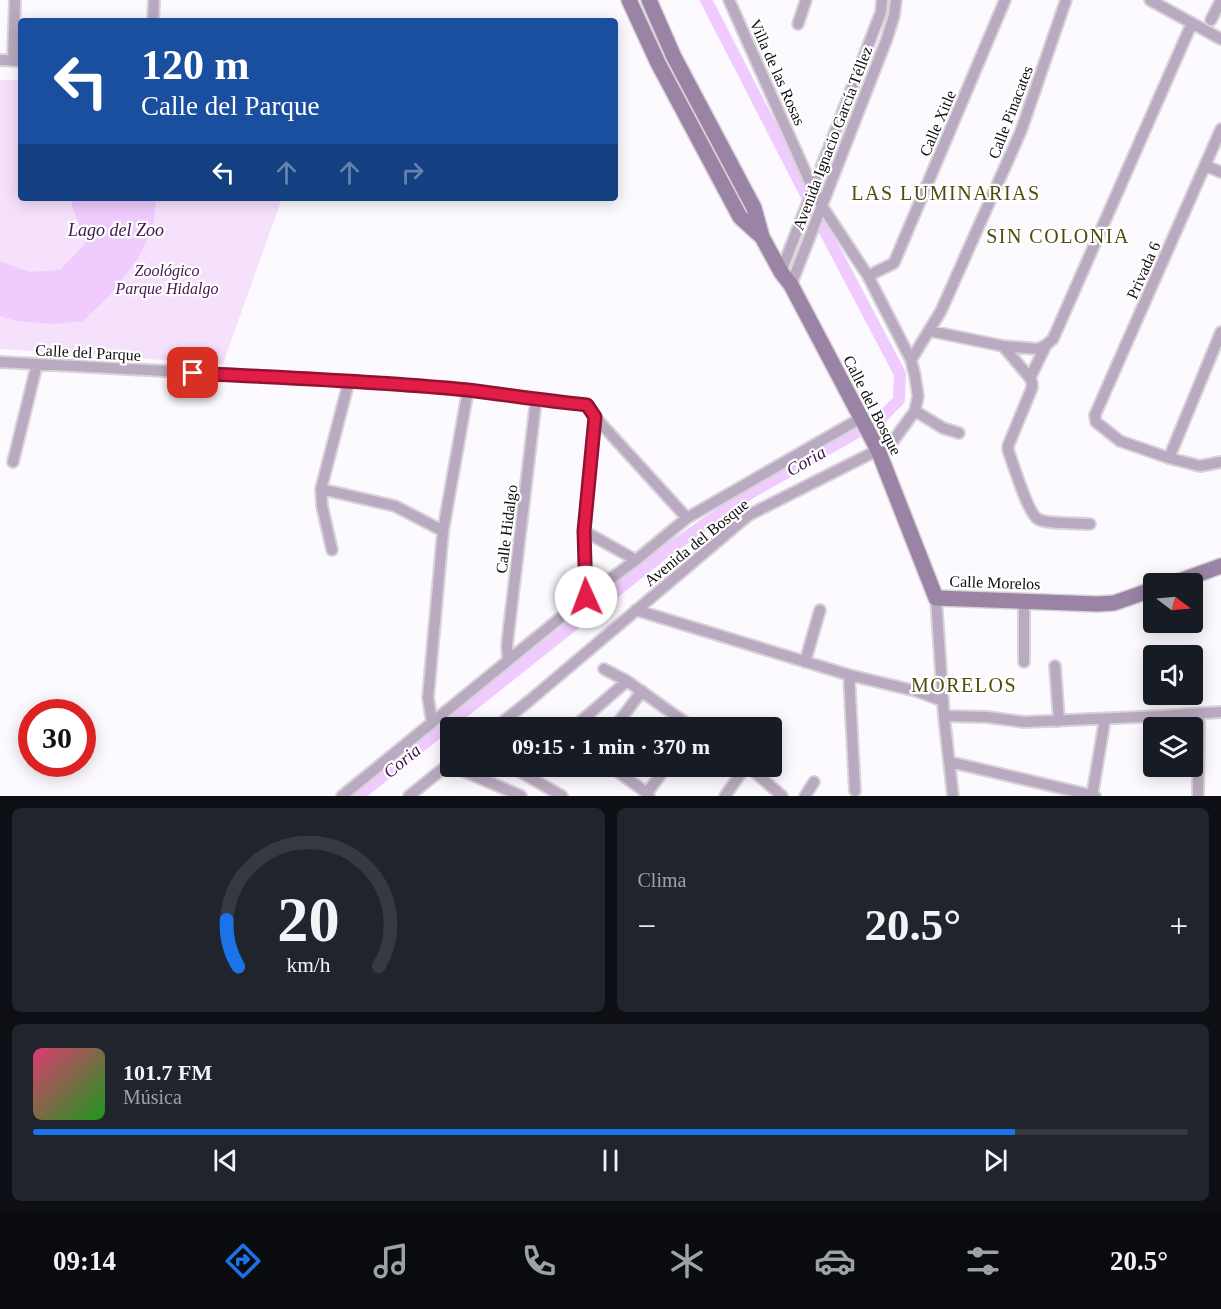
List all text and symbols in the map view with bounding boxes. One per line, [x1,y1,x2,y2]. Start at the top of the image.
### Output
street label: Villa de las Rosas [747,17,809,128]
icon: left [42,42,120,120]
text: 120 m [141,42,250,88]
street label: Avenida Ignacio García Téllez [790,44,876,233]
street label: Calle Pinacates [985,63,1036,161]
street label: Calle Xitle [916,88,959,159]
text: Calle del Parque [141,91,319,121]
icon: left [207,156,240,189]
icon: ahead [270,156,303,189]
icon: ahead [333,156,366,189]
icon: right [396,156,429,189]
district label: LAS LUMINARIAS [851,182,1041,204]
water label: Lago del Zoo [67,220,164,240]
district label: SIN COLONIA [986,225,1130,247]
street label: Privada 6 [1123,239,1164,301]
park label: Zoológico Parque Hidalgo [115,262,218,298]
street label: Calle del Parque [35,341,141,365]
pin [167,347,218,398]
street label: Calle del Bosque [839,353,905,458]
icon: arrive [176,356,209,389]
water label: Coria [783,442,829,480]
street label: Calle Hidalgo [493,484,521,575]
street label: Avenida del Bosque [641,495,752,590]
position arrow [554,565,618,629]
street label: Calle Morelos [949,572,1041,593]
north arrow [1143,573,1203,633]
map controls [1143,573,1203,777]
button: sound [1143,645,1203,705]
district label: MORELOS [911,674,1017,696]
speed limit sign: 30 [18,699,96,777]
button: layers [1143,717,1203,777]
text: 09:15 · 1 min · 370 m [512,734,710,759]
water label: Coria [379,740,425,782]
text: Clima [638,869,686,891]
text: 20 [277,885,339,954]
text: 20.5° [864,900,961,950]
text: − [638,908,656,944]
text: + [1169,908,1188,944]
text: km/h [286,953,331,977]
text: 101.7 FM [123,1060,212,1085]
text: Música [123,1086,182,1108]
icon: previous [209,1144,242,1177]
icon: pause [594,1144,627,1177]
icon: next [979,1144,1012,1177]
icon: directions [222,1240,264,1282]
icon: music [370,1240,412,1282]
icon: phone [518,1240,560,1282]
icon: climate [666,1240,708,1282]
icon: car [814,1240,856,1282]
icon: filters [962,1240,1004,1282]
text: 09:14 [53,1246,116,1276]
text: 20.5° [1110,1246,1168,1276]

